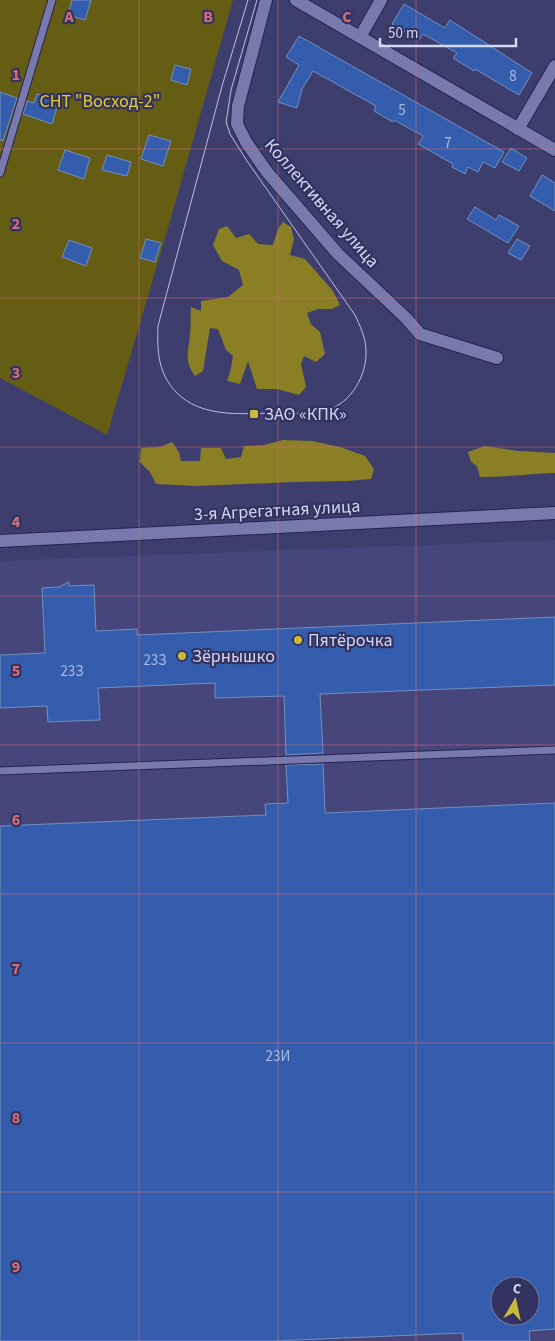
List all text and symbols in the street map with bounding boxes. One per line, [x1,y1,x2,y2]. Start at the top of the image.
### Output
text: A [63,6,74,28]
text: B [203,6,213,28]
text: C [342,6,352,28]
scale bar [380,15,516,47]
text: 50 m [388,23,418,44]
text: 1 [12,64,20,86]
house number: 8 [509,66,517,87]
park label: СНТ "Восход-2" [40,89,160,114]
house number: 5 [398,100,406,121]
street label: Коллективная улица [259,133,385,273]
house number: 7 [444,133,452,154]
text: 2 [12,213,20,235]
text: 3 [12,362,20,384]
place label: ЗАО «КПК» [264,402,347,427]
marker: ЗАО «КПК» [248,408,260,420]
street label: 3-я Агрегатная улица [193,494,361,527]
text: 4 [12,511,21,533]
place label: Пятёрочка [308,628,393,653]
marker: Пятёрочка [292,634,304,646]
place label: Зёрнышко [192,644,275,669]
house number: 23З [143,650,167,671]
marker: Зёрнышко [176,650,188,662]
text: 5 [12,660,20,682]
house number: 23З [60,661,84,682]
text: 6 [12,809,20,831]
text: 7 [12,958,20,980]
house number: 23И [266,1046,290,1067]
text: 8 [12,1107,20,1129]
text: 9 [12,1256,20,1278]
north arrow [490,1276,540,1326]
text: С [511,1279,522,1300]

